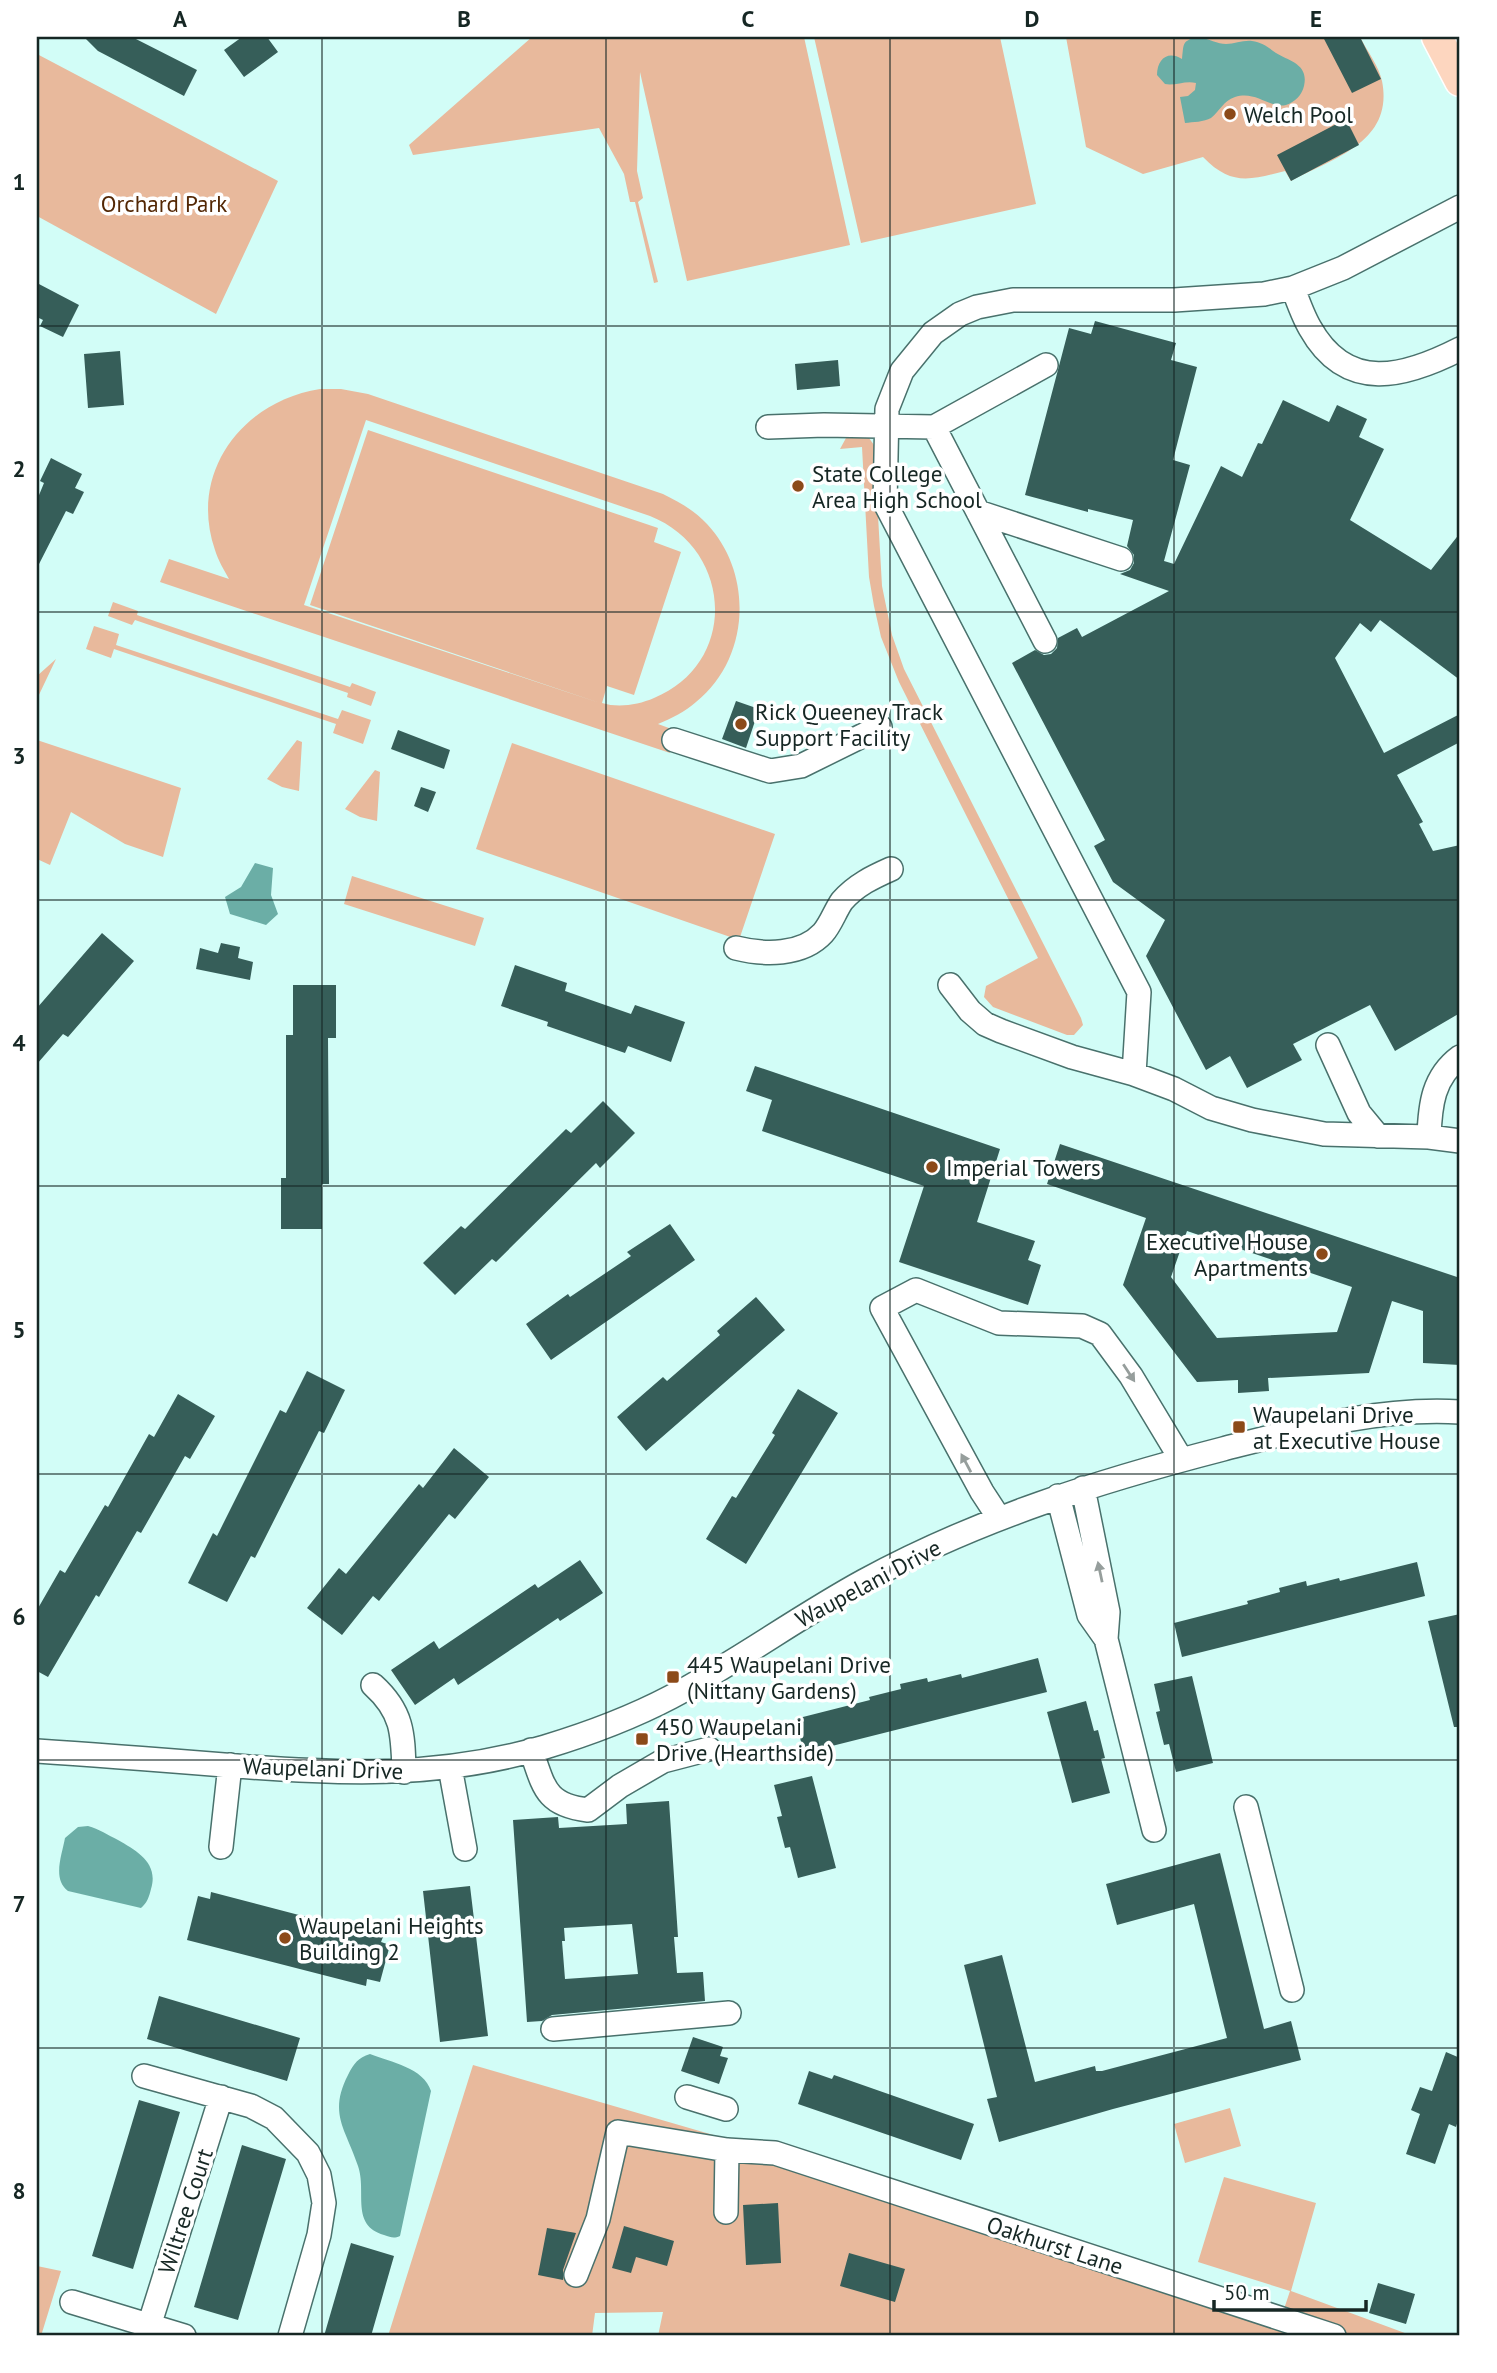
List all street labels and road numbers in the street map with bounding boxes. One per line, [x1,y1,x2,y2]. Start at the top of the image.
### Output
street label: Waupelani Drive [790,1533,946,1633]
street label: Waupelani Drive [242,1751,404,1785]
street label: Wiltree Court [151,2144,219,2277]
street label: Oakhurst Lane [983,2209,1127,2281]

